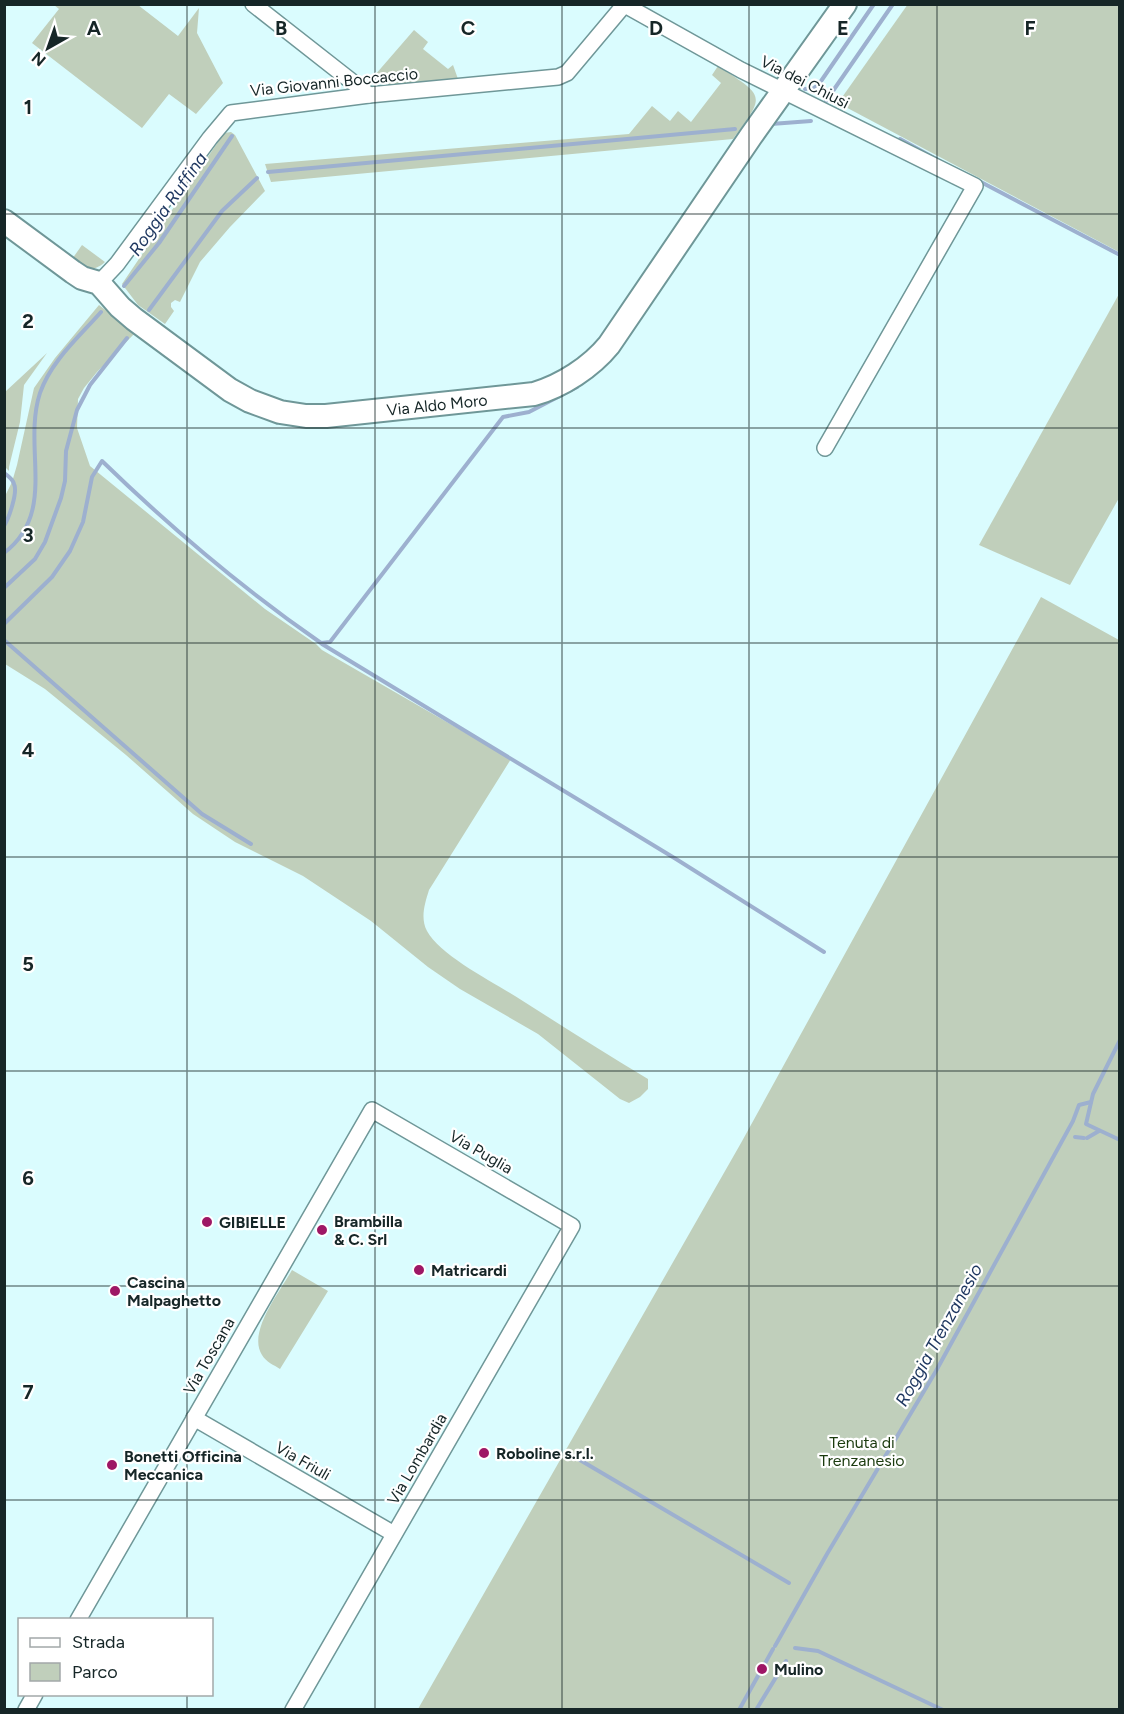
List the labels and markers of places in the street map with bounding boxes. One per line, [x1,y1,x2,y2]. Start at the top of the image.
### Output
place label: Brambilla & C. Srl [334,1212,402,1249]
place label: GIBIELLE [219,1213,286,1232]
marker: GIBIELLE [200,1215,214,1229]
marker: Brambilla & C. Srl [315,1223,329,1237]
place label: Matricardi [431,1261,507,1280]
marker: Matricardi [412,1263,426,1277]
place label: Cascina Malpaghetto [127,1273,221,1310]
marker: Cascina Malpaghetto [108,1284,122,1298]
place label: Roboline s.r.l. [496,1444,594,1463]
marker: Roboline s.r.l. [477,1446,491,1460]
place label: Bonetti Officina Meccanica [124,1447,242,1484]
marker: Bonetti Officina Meccanica [105,1458,119,1472]
place label: Mulino [774,1660,823,1679]
marker: Mulino [755,1662,769,1676]

